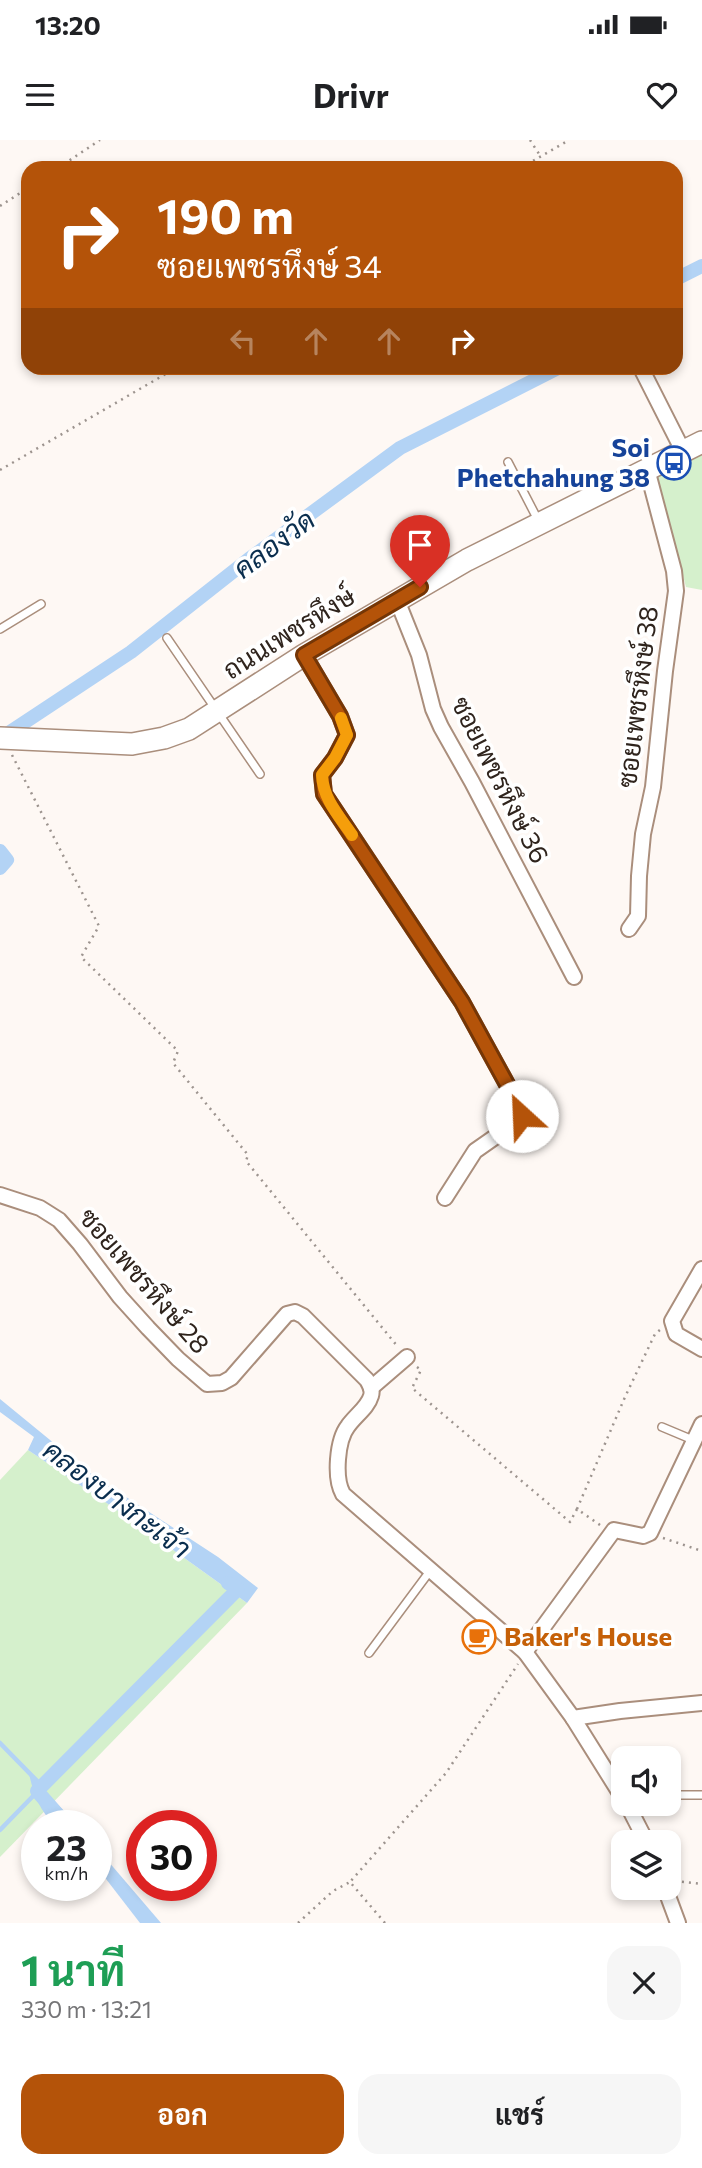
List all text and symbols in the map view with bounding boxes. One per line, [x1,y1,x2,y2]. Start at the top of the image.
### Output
text: 13:20 [35,9,101,40]
text: Drivr [313,75,389,115]
icon: menu [21,76,59,114]
icon: heart [643,76,681,114]
text: 190 m [157,184,294,244]
icon: right [42,189,133,280]
text: ซอยเพชรหึงษ์ 34 [157,245,382,285]
icon: left [224,322,262,360]
icon: ahead [297,322,335,360]
icon: ahead [370,322,408,360]
icon: right [443,322,481,360]
place label: Soi Phetchahung 38 [457,431,650,492]
bus stop icon: Soi Phetchahung 38 [655,444,693,482]
water label: คลองวัด [226,502,321,585]
pin [390,515,450,587]
icon: arrive [401,526,439,564]
street label: ถนนเพชรหึงษ์ [217,579,360,684]
street label: ซอยเพชรหึงษ์ 38 [610,604,663,789]
street label: ซอยเพชรหึงษ์ 36 [446,691,557,868]
position arrow [485,1079,559,1153]
street label: ซอยเพชรหึงษ์ 28 [74,1201,217,1359]
water label: คลองบางกะเจ้า [37,1431,199,1565]
cafe icon: Baker's House [460,1618,498,1656]
place label: Baker's House [504,1620,672,1651]
map controls [611,1746,681,1900]
button: sound [611,1746,681,1816]
speed limit sign: 30 [126,1810,217,1901]
text: 23 [46,1825,87,1868]
button: layers [611,1830,681,1900]
text: km/h [45,1862,88,1884]
text: 1 นาที [21,1943,125,1995]
button: close [607,1946,681,2020]
text: 330 m · 13:21 [21,1995,152,2023]
button: ออก [21,2074,344,2154]
button: แชร์ [358,2074,681,2154]

